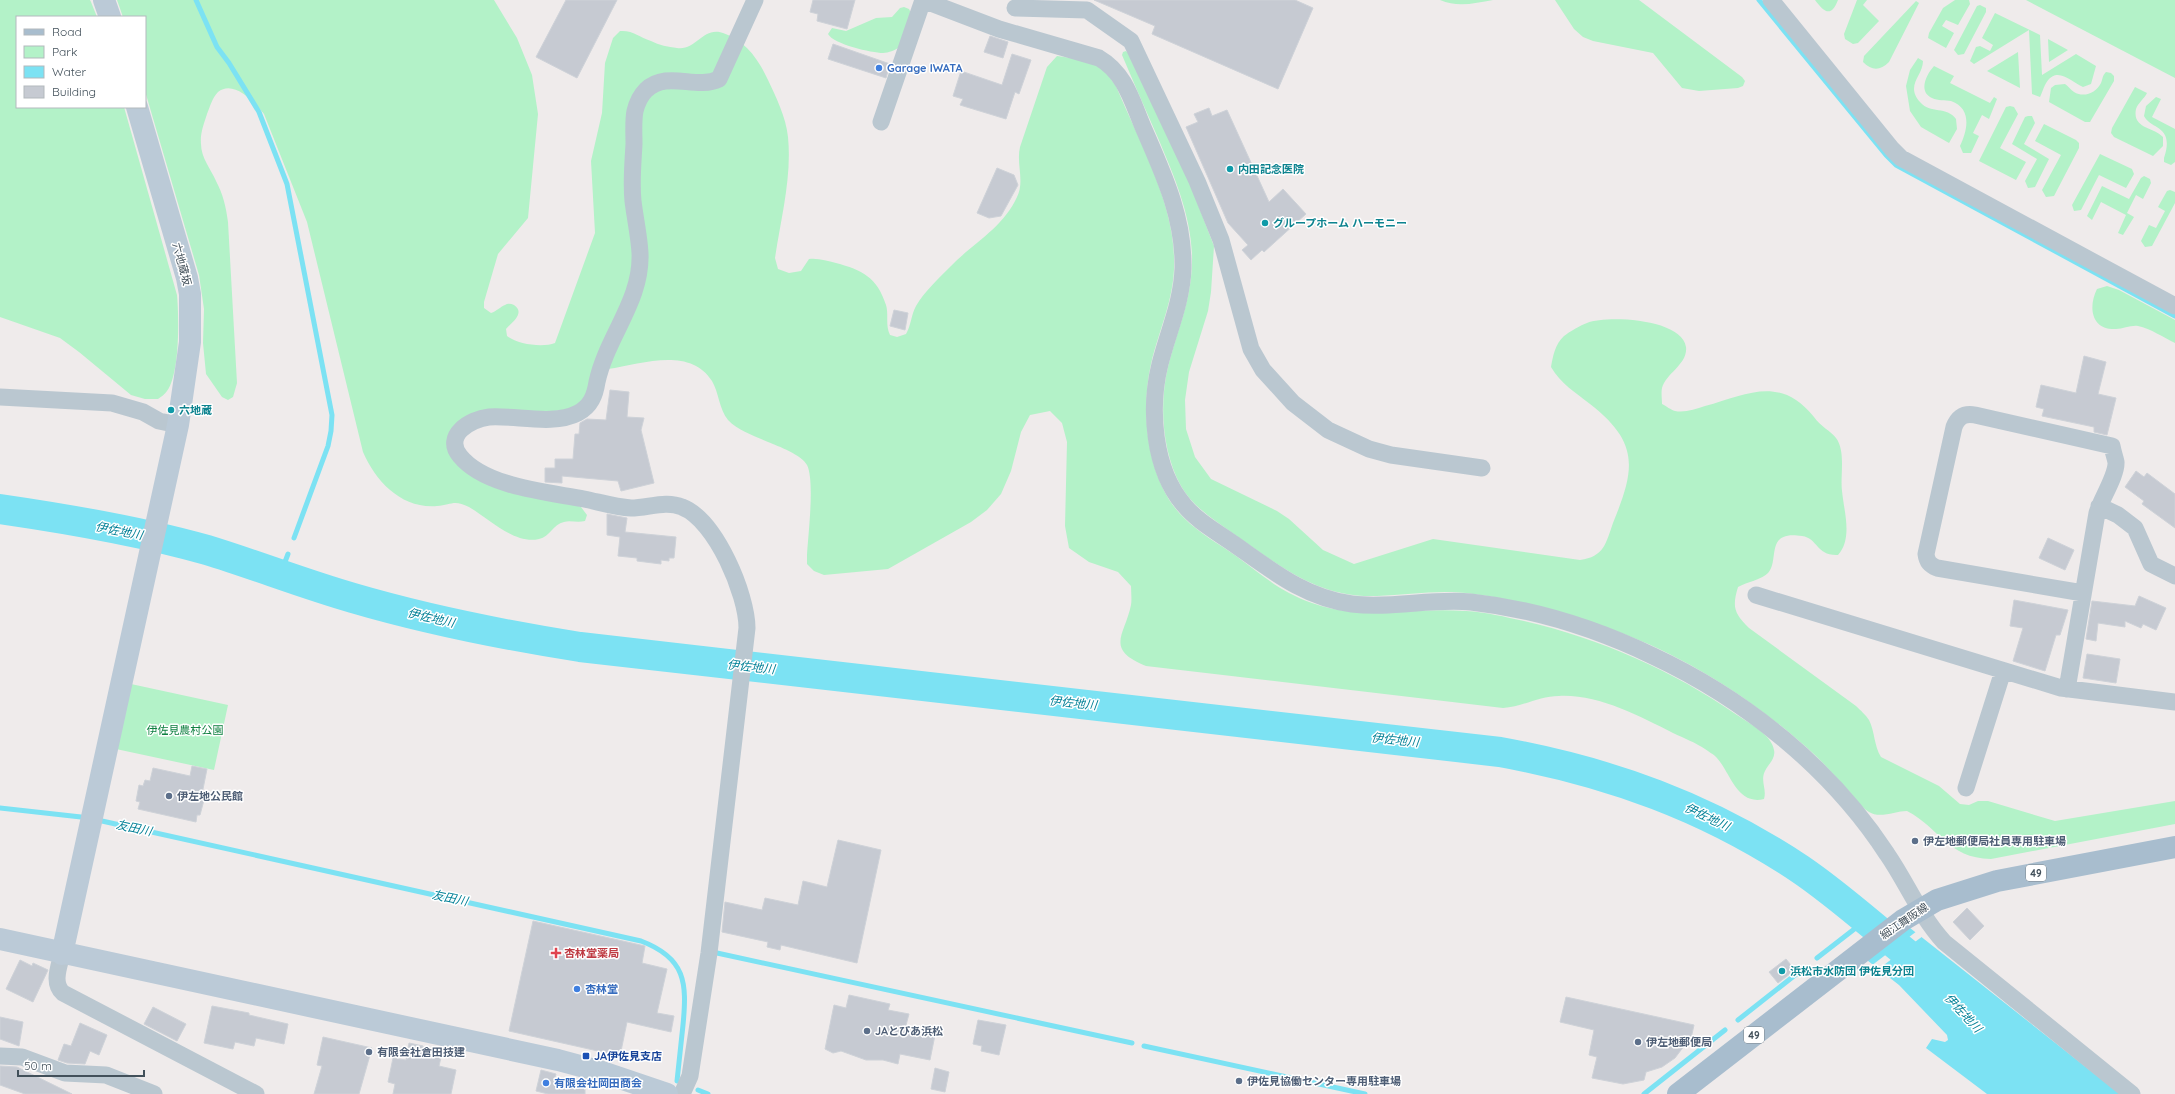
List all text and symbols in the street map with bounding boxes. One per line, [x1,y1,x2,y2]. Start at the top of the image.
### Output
legend [16,16,146,108]
text: Road [52,24,82,39]
text: Park [52,44,77,59]
place label: Garage IWATA [887,61,963,75]
marker: Garage IWATA [874,63,884,73]
text: Water [52,64,87,79]
text: Building [52,84,96,99]
place label: 内田記念医院 [1238,162,1304,176]
marker: 内田記念医院 [1225,164,1235,174]
place label: グループホーム ハーモニー [1273,216,1407,230]
marker: グループホーム ハーモニー [1260,218,1270,228]
street label: 六地蔵坂 [170,241,194,287]
place label: 六地蔵 [179,403,212,417]
marker: 六地蔵 [166,405,176,415]
water label: 伊佐地川 [94,519,146,543]
water label: 伊佐地川 [406,605,458,631]
water label: 伊佐地川 [726,657,778,677]
water label: 伊佐地川 [1048,693,1100,713]
park label: 伊佐見農村公園 [147,723,224,737]
water label: 伊佐地川 [1370,730,1422,750]
place label: 伊左地公民館 [177,789,243,803]
marker: 伊左地公民館 [164,791,174,801]
water label: 伊佐地川 [1682,800,1734,834]
water label: 友田川 [115,816,155,839]
place label: 伊左地郵便局社員専用駐車場 [1923,834,2066,848]
marker: 伊左地郵便局社員専用駐車場 [1910,836,1920,846]
road number: 49 [2026,865,2046,881]
water label: 友田川 [431,886,471,909]
street label: 細江舞阪線 [1877,900,1931,942]
place label: 杏林堂薬局 [564,946,619,960]
marker: 杏林堂薬局 [551,948,561,958]
place label: 浜松市水防団 伊佐見分団 [1790,964,1914,978]
marker: 浜松市水防団 伊佐見分団 [1777,966,1787,976]
place label: 杏林堂 [585,982,618,996]
marker: 杏林堂 [572,984,582,994]
water label: 伊佐地川 [1942,990,1987,1037]
place label: JAとぴあ浜松 [875,1024,943,1038]
marker: JAとぴあ浜松 [862,1026,872,1036]
road number: 49 [1744,1027,1764,1043]
place label: 伊左地郵便局 [1646,1035,1712,1049]
marker: 伊左地郵便局 [1633,1037,1643,1047]
place label: 有限会社倉田技建 [377,1045,465,1059]
marker: 有限会社倉田技建 [364,1047,374,1057]
place label: JA伊佐見支店 [594,1049,662,1063]
marker: JA伊佐見支店 [581,1051,591,1061]
scale bar [18,1052,144,1078]
text: 50 m [24,1058,52,1073]
place label: 伊佐見協働センター専用駐車場 [1247,1074,1401,1088]
place label: 有限会社岡田商会 [554,1076,642,1090]
marker: 伊佐見協働センター専用駐車場 [1234,1076,1244,1086]
marker: 有限会社岡田商会 [541,1078,551,1088]

